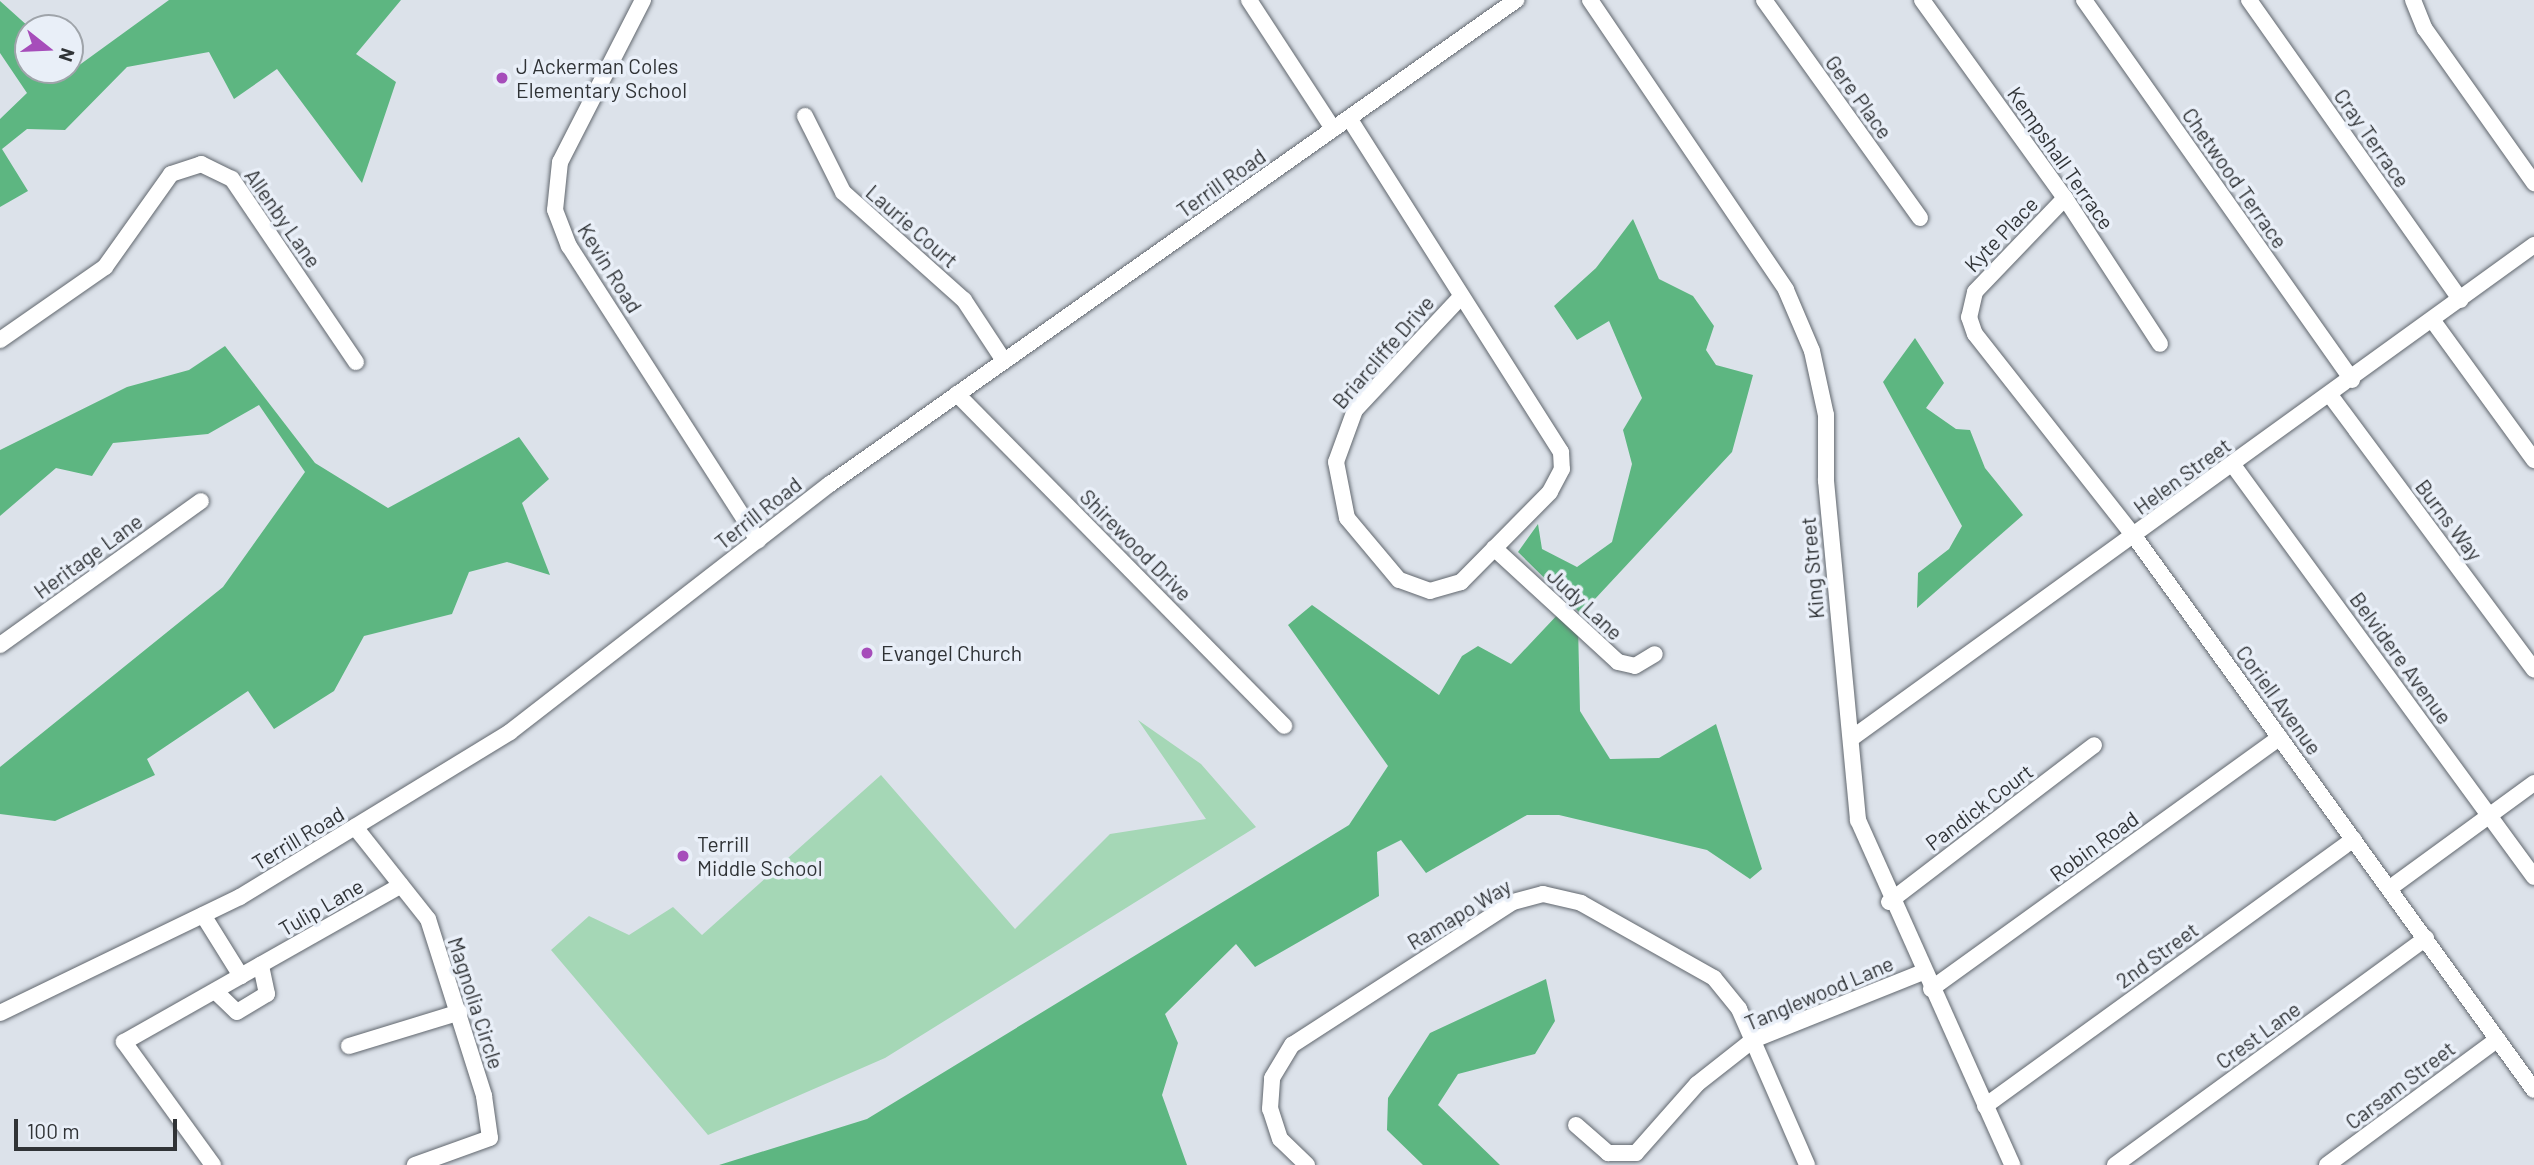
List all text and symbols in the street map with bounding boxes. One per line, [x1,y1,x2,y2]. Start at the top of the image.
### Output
north arrow [14,14,84,84]
text: N [55,45,80,65]
street label: Gere Place [1820,50,1898,144]
place label: J Ackerman Coles Elementary School [516,53,687,103]
marker: J Ackerman Coles Elementary School [494,70,510,86]
street label: Kempshall Terrace [2002,82,2120,234]
street label: Cray Terrace [2329,84,2415,192]
street label: Chetwood Terrace [2177,103,2293,253]
street label: Terrill Road [1172,143,1270,223]
street label: Allenby Lane [240,164,326,272]
street label: Laurie Court [861,179,963,273]
street label: Kyte Place [1959,191,2043,277]
street label: Kevin Road [573,219,647,317]
street label: Briarcliffe Drive [1327,290,1439,414]
street label: Helen Street [2129,432,2235,520]
street label: Terrill Road [710,471,806,555]
street label: Burns Way [2410,474,2488,566]
street label: Shirewood Drive [1075,484,1197,606]
street label: Heritage Lane [29,508,147,604]
street label: King Street [1795,516,1829,620]
street label: Judy Lane [1542,563,1628,645]
street label: Belvidere Avenue [2345,587,2457,729]
place label: Evangel Church [881,640,1022,666]
street label: Coriell Avenue [2231,640,2327,760]
marker: Evangel Church [859,645,875,661]
street label: Pandick Court [1920,758,2038,856]
street label: Terrill Road [248,801,348,875]
street label: Robin Road [2045,806,2143,886]
place label: Terrill Middle School [697,831,823,881]
marker: Terrill Middle School [675,848,691,864]
street label: Tulip Lane [274,873,368,941]
street label: Ramapo Way [1403,873,1515,955]
street label: 2nd Street [2111,917,2203,993]
street label: Magnolia Circle [443,934,509,1072]
street label: Tanglewood Lane [1741,950,1897,1036]
street label: Crest Lane [2211,996,2305,1074]
street label: Carsam Street [2340,1036,2460,1134]
scale bar [18,1106,180,1150]
text: 100 m [27,1118,80,1143]

